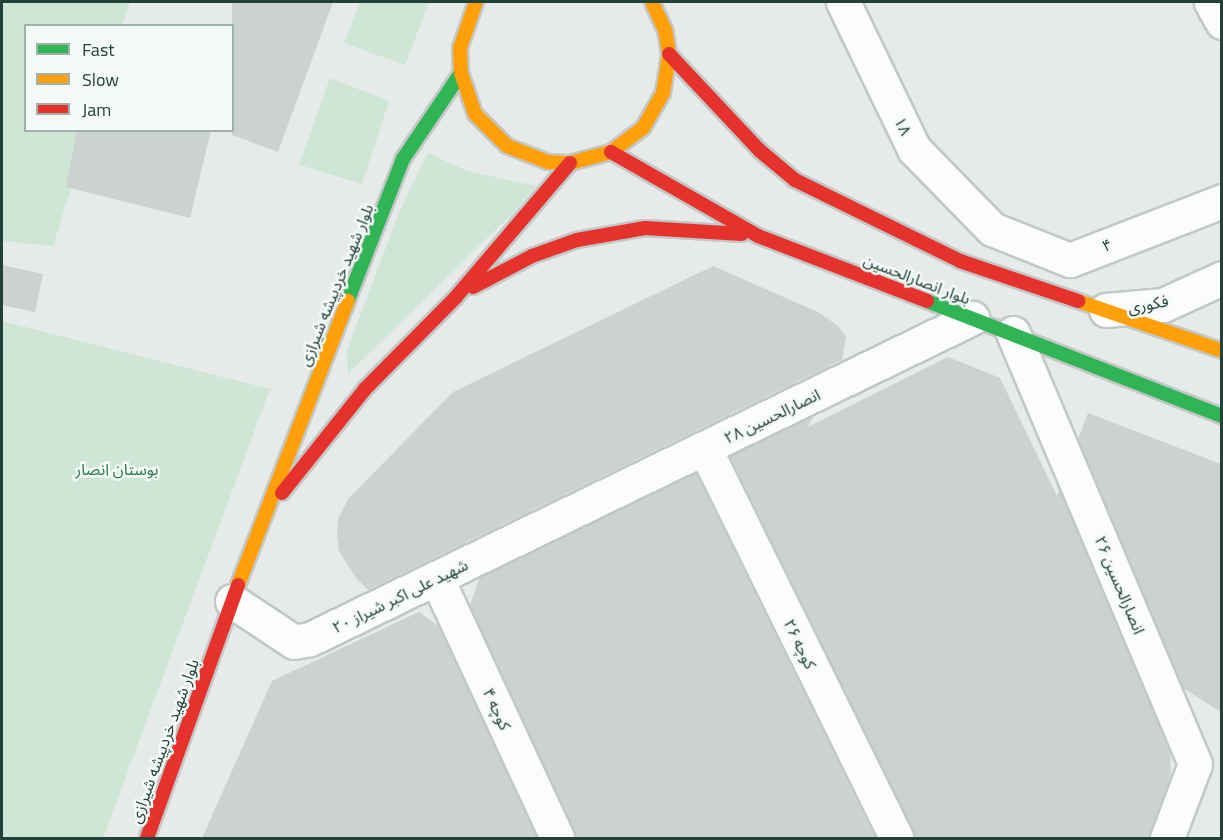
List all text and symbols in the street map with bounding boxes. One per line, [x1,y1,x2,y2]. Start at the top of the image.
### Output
legend [24,24,234,132]
text: Fast [82,36,115,63]
text: Slow [82,66,119,93]
text: Jam [82,96,111,123]
street label: ۱۸ [890,114,916,138]
street label: بلوار شهید خردپیشه شیرازی [295,201,377,369]
street label: ۴ [1099,234,1115,256]
street label: بلوار انصارالحسین [861,250,973,308]
street label: فکوری [1126,291,1170,317]
street label: انصارالحسین ۲۸ [721,384,823,448]
park label: بوستان انصار [75,459,159,479]
street label: انصارالحسین ۲۶ [1091,533,1149,637]
street label: شهید علی اکبر شیراز ۲۰ [329,555,471,637]
street label: کوچه ۲۶ [780,616,820,672]
street label: بلوار شهید خردپیشه شیرازی [125,656,203,826]
street label: کوچه ۴ [479,685,515,733]

